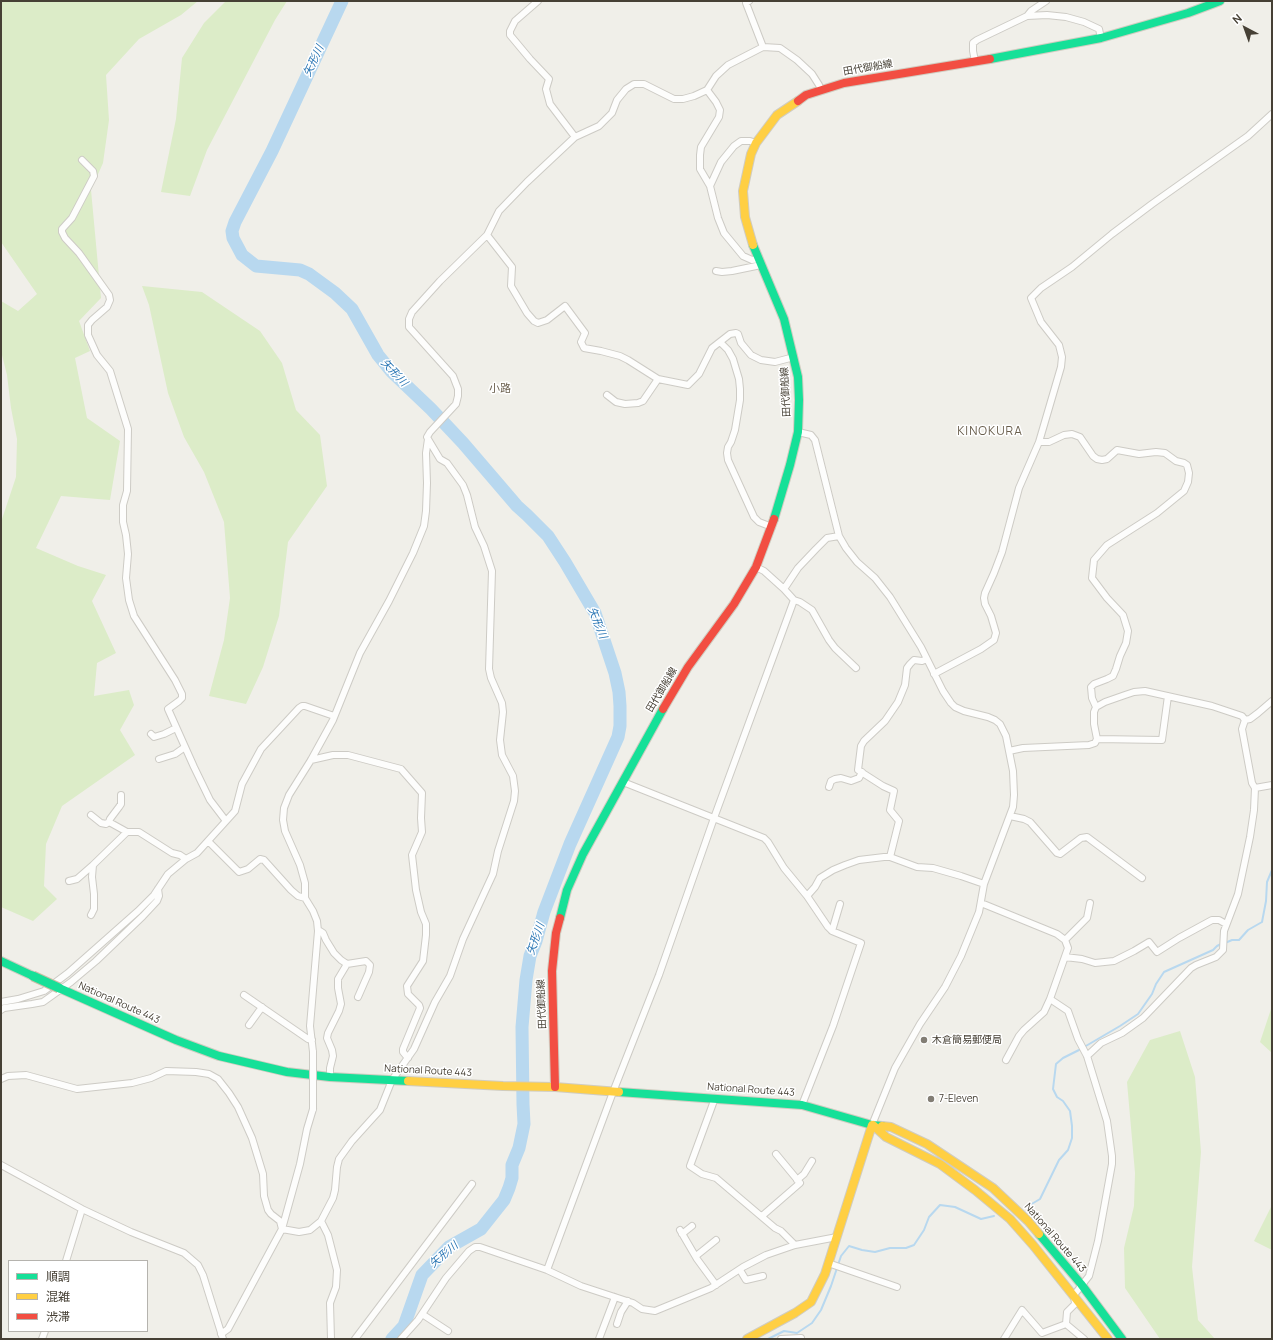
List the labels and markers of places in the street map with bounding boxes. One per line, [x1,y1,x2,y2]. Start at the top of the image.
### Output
place label: 木倉簡易郵便局 [932,1034,1002,1046]
marker: 木倉簡易郵便局 [919,1035,929,1045]
place label: 7-Eleven [939,1093,978,1105]
marker: 7-Eleven [926,1094,936,1104]

